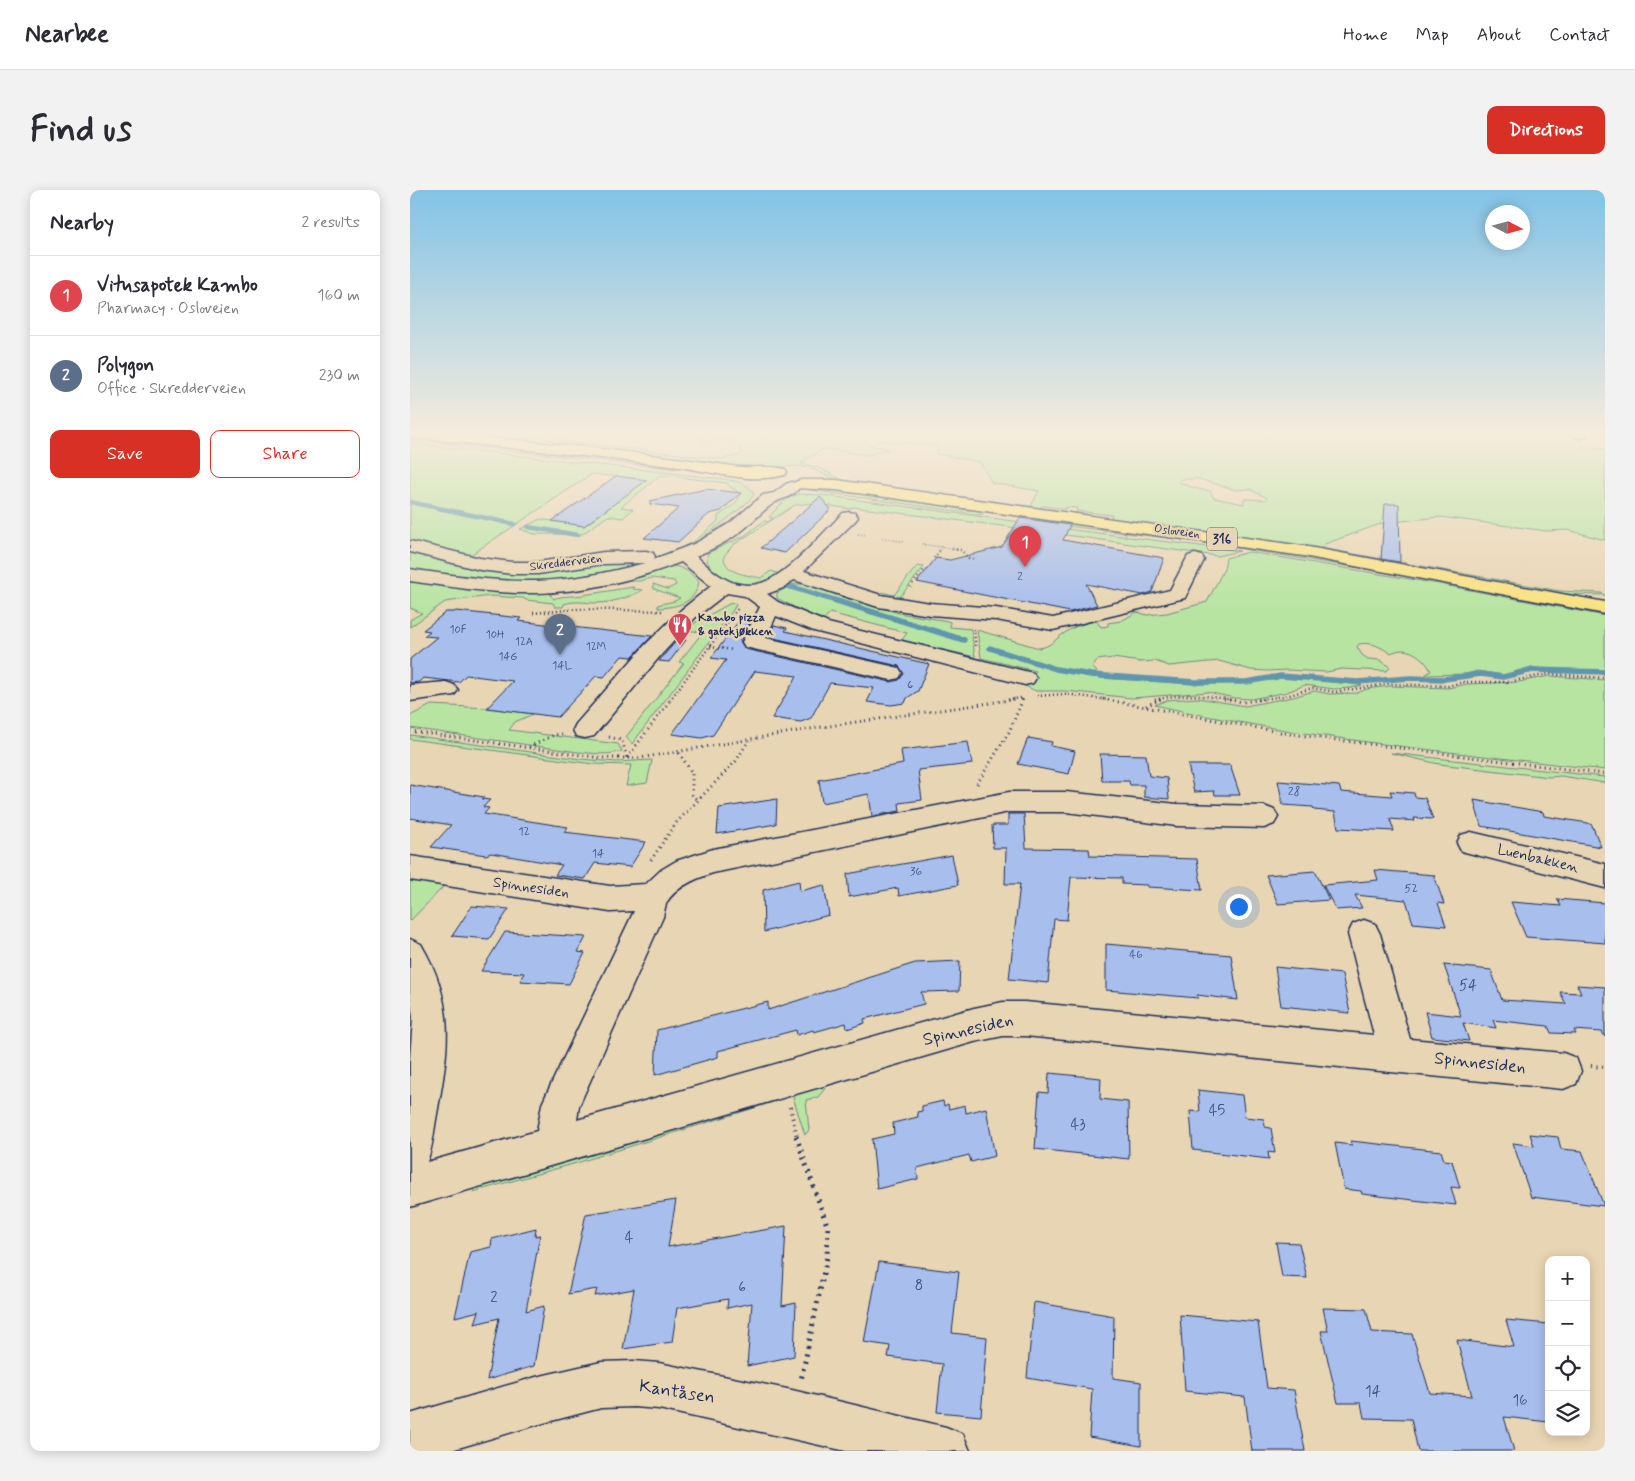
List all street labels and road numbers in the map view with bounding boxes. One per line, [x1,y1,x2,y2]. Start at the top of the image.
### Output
street label: Osloveien [1153,521,1201,543]
road number: 316 [1207,528,1237,550]
street label: Skredderveien [529,551,603,575]
street label: Luenbakken [1495,840,1581,878]
street label: Spinnesiden [492,873,570,903]
street label: Spinnesiden [920,1008,1016,1052]
street label: Spinnesiden [1433,1046,1527,1080]
street label: Kantåsen [637,1374,717,1410]

